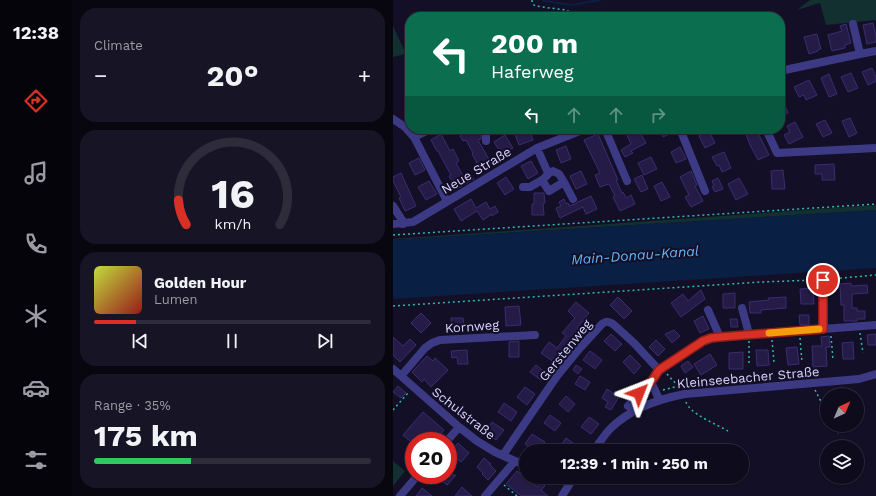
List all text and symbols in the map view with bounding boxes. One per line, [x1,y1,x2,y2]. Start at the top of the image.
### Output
text: 12:38 [13,22,59,43]
text: 200 m [491,27,578,60]
icon: left [425,28,477,80]
text: Climate [94,38,143,53]
text: 20° [206,58,259,93]
text: Haferweg [491,61,573,82]
text: − [94,63,107,88]
text: + [358,63,371,88]
icon: directions [22,87,50,115]
icon: left [521,104,543,126]
icon: ahead [563,104,585,126]
icon: ahead [605,104,627,126]
icon: right [647,104,669,126]
street label: Neue Straße [439,144,514,197]
icon: music [22,159,50,187]
text: 16 [211,169,254,218]
text: km/h [214,216,251,232]
icon: phone [22,230,50,258]
water label: Main-Donau-Kanal [570,243,700,267]
pin [806,263,840,297]
icon: arrive [812,269,834,291]
text: Golden Hour [154,274,246,292]
text: Lumen [154,292,198,307]
icon: climate [22,302,50,330]
street label: Gerstenweg [536,316,595,384]
street label: Kornweg [445,317,500,336]
icon: previous [129,330,151,352]
icon: pause [221,330,243,352]
icon: next [314,330,336,352]
street label: Kleinseebacher Straße [676,364,820,391]
position arrow [618,372,660,414]
icon: car [22,374,50,402]
street label: Schulstraße [429,384,498,443]
north arrow [820,388,864,432]
map controls [820,388,864,484]
text: Range · 35% [94,398,171,413]
text: 175 km [94,418,198,453]
speed limit sign: 20 [405,432,457,484]
button: layers [820,440,864,484]
icon: filters [22,446,50,474]
text: 12:39 · 1 min · 250 m [560,455,708,473]

